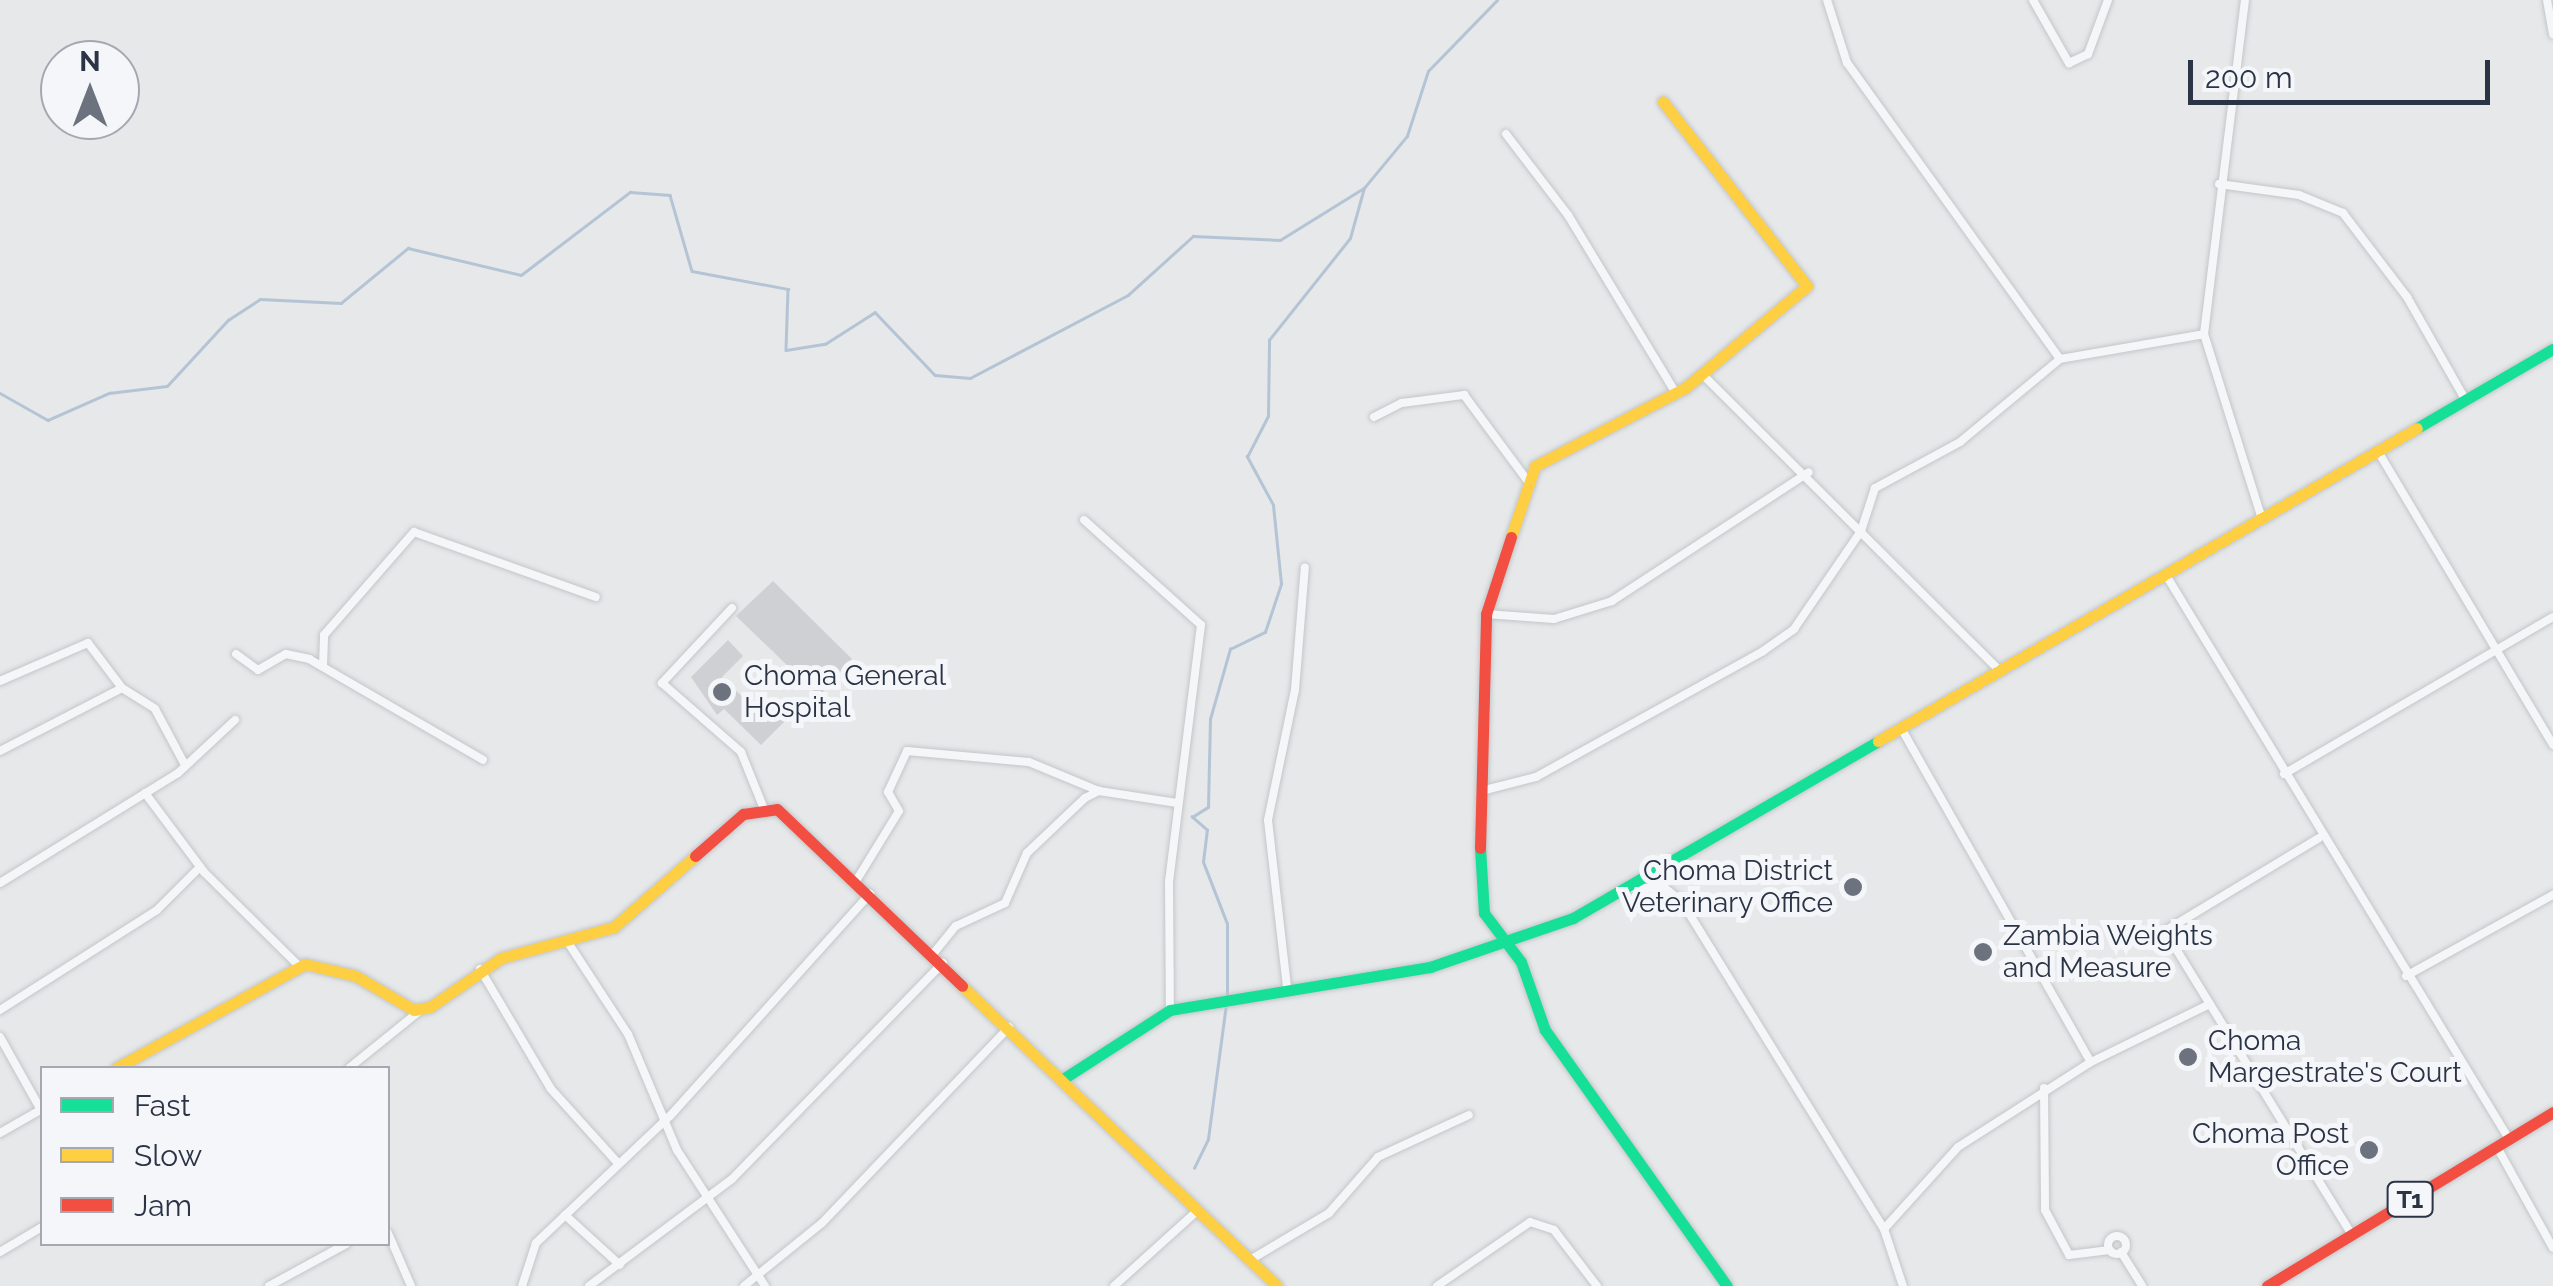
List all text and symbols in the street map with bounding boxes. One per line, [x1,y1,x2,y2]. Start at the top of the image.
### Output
north arrow [40,40,140,140]
scale bar [2193,40,2496,102]
text: N [79,45,101,78]
text: 200 m [2205,60,2293,95]
place label: Choma General Hospital [744,659,946,725]
marker: Choma General Hospital [709,679,735,705]
place label: Choma District Veterinary Office [1621,854,1833,920]
marker: Choma District Veterinary Office [1842,876,1864,898]
place label: Zambia Weights and Measure [2003,919,2214,985]
marker: Zambia Weights and Measure [1972,941,1994,963]
place label: Choma Margestrate's Court [2208,1024,2462,1090]
marker: Choma Margestrate's Court [2177,1046,2199,1068]
legend [40,1066,390,1246]
text: Fast [134,1088,191,1123]
place label: Choma Post Office [2192,1117,2349,1183]
text: Slow [134,1138,202,1173]
marker: Choma Post Office [2358,1139,2380,1161]
road number: T1 [2385,1179,2435,1219]
text: Jam [134,1188,192,1223]

